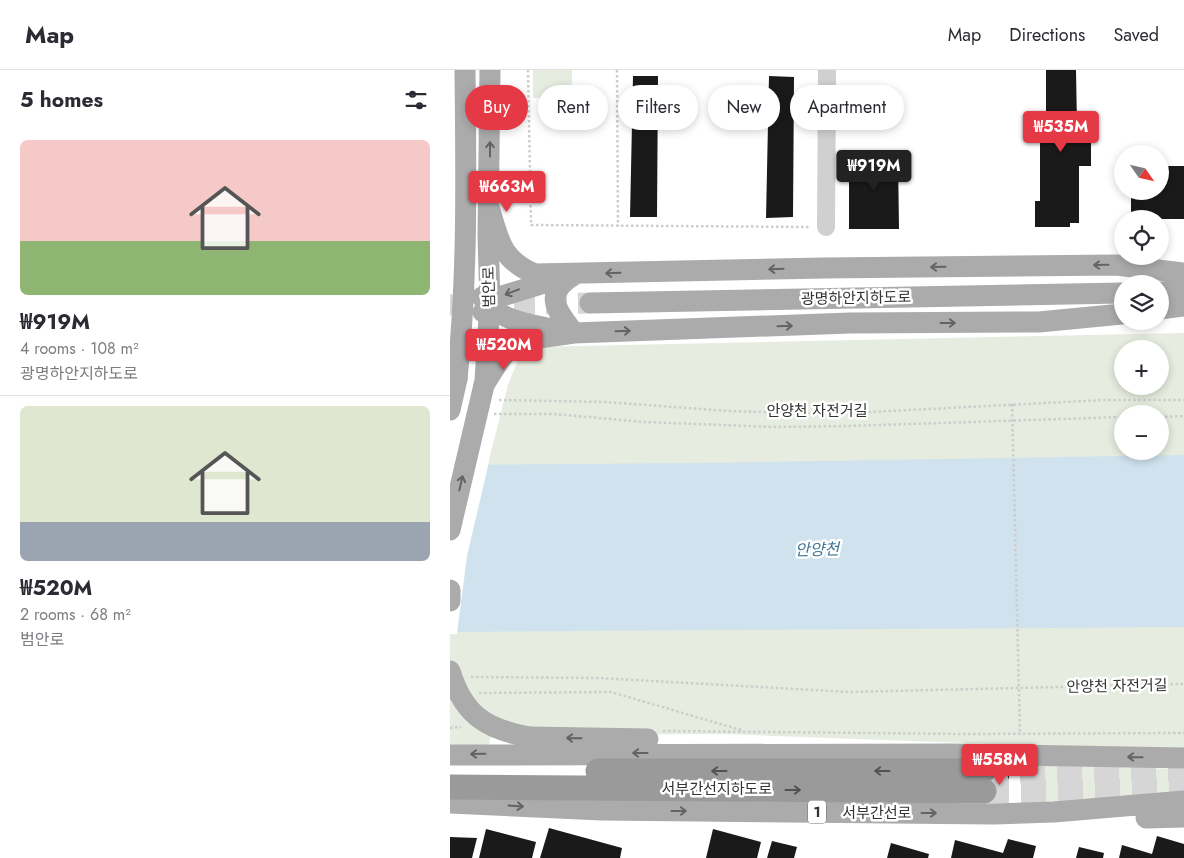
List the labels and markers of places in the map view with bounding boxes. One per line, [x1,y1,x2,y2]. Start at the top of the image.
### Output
pin: ₩535M [1026,111,1096,153]
pin: ₩919M [839,150,909,192]
pin: ₩663M [472,170,542,213]
pin: ₩520M [469,328,539,371]
pin: ₩558M [965,744,1035,786]

